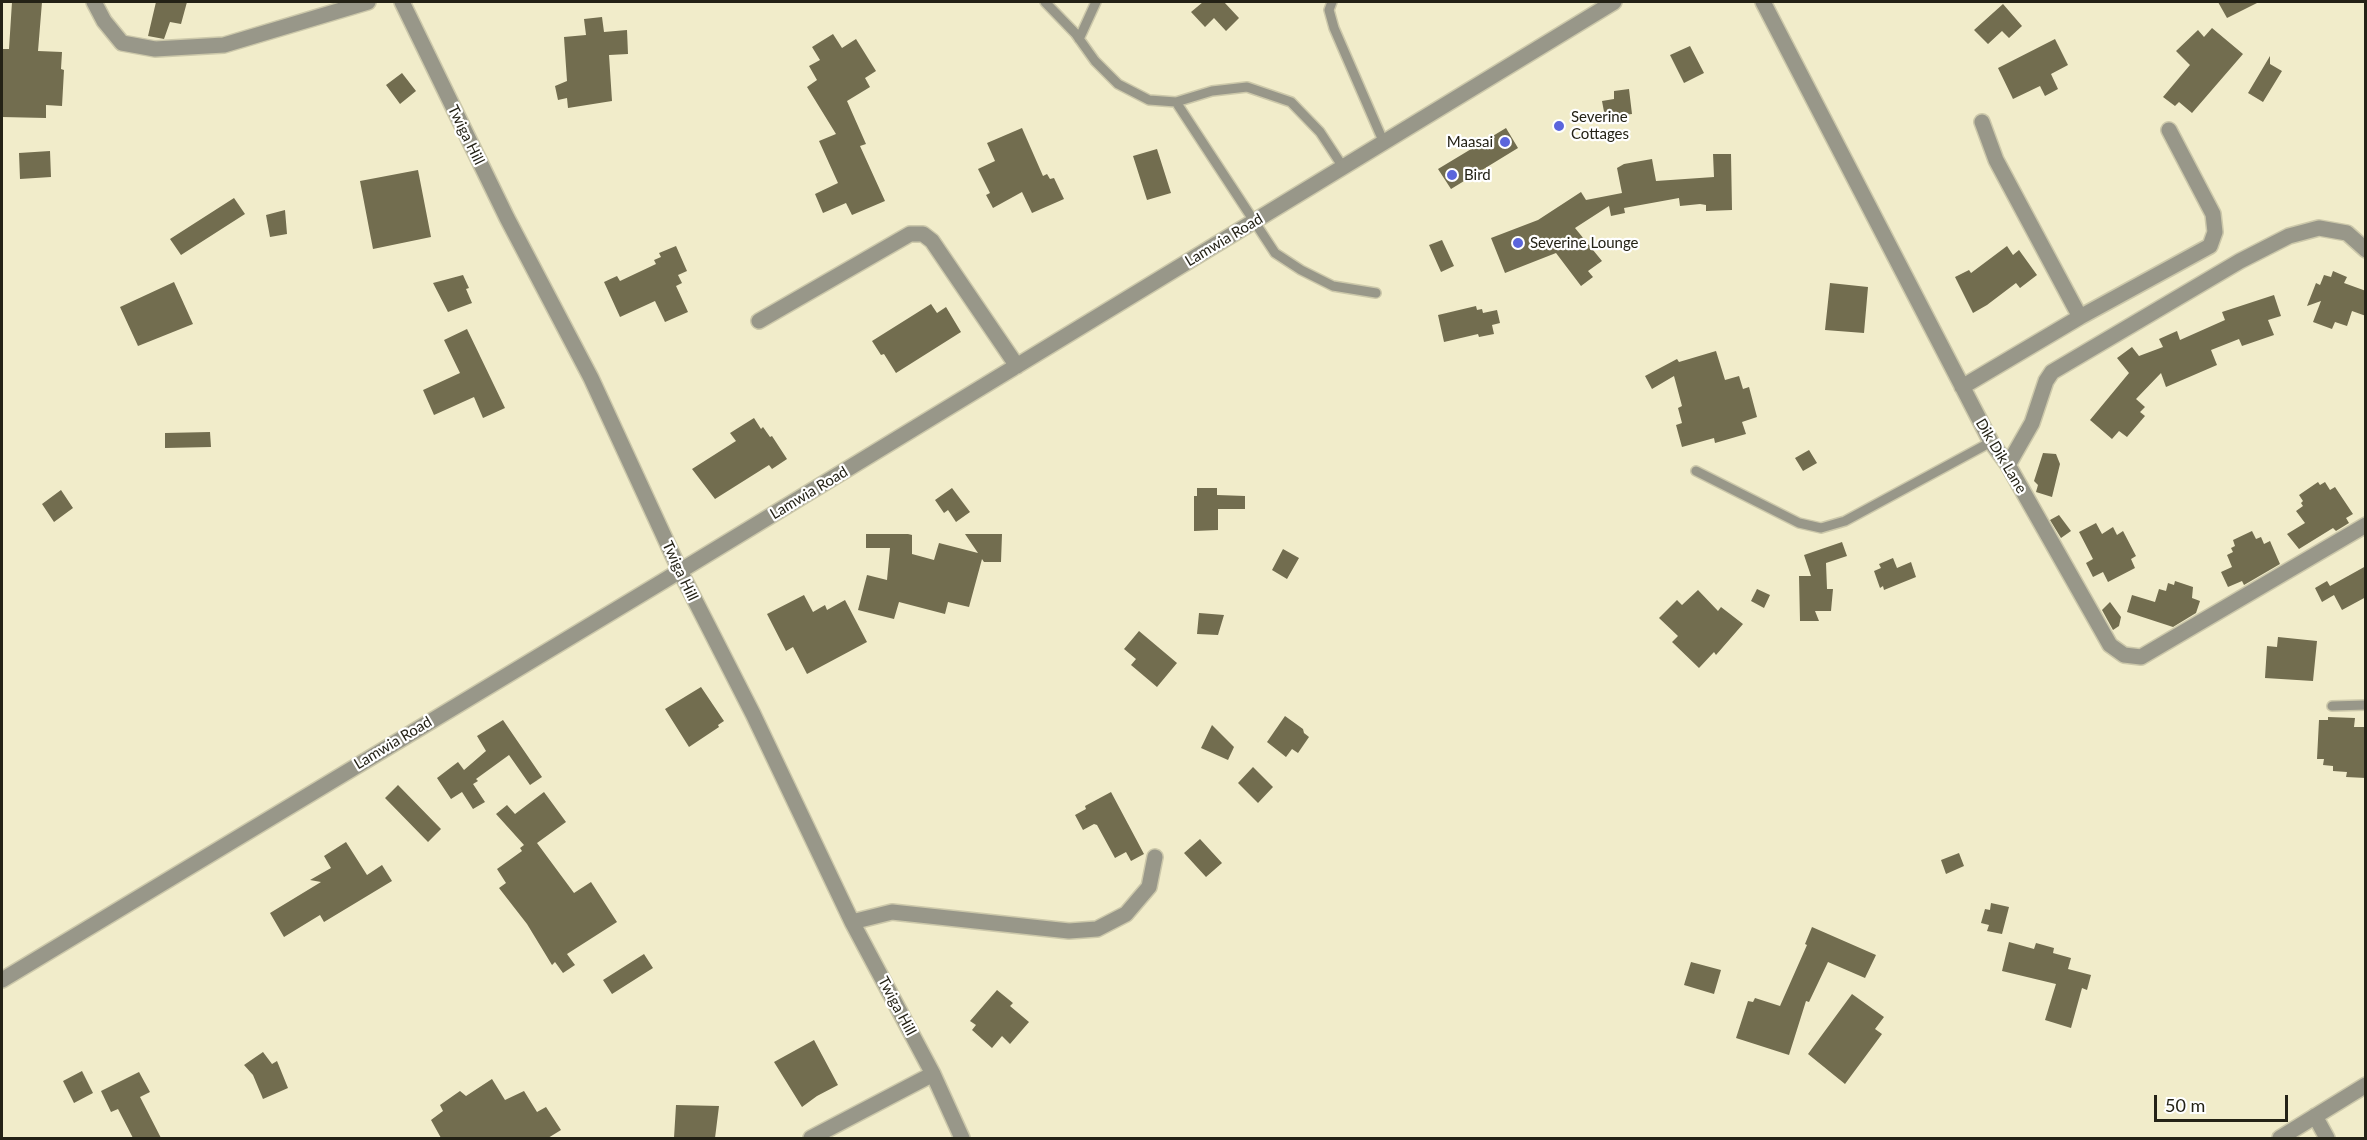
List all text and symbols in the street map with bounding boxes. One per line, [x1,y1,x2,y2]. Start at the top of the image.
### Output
street label: Twiga Hill [444,102,488,168]
place label: Severine Cottages [1571,108,1629,143]
marker: Severine Cottages [1552,119,1566,133]
place label: Maasai [1447,133,1493,151]
marker: Maasai [1498,135,1512,149]
place label: Bird [1464,166,1491,184]
marker: Bird [1445,168,1459,182]
street label: Lamwia Road [1182,210,1266,270]
place label: Severine Lounge [1530,234,1638,252]
marker: Severine Lounge [1511,236,1525,250]
street label: Dik Dik Lane [1972,415,2030,497]
street label: Lamwia Road [767,463,851,523]
street label: Twiga Hill [658,538,702,604]
street label: Lamwia Road [351,713,435,773]
street label: Twiga Hill [874,974,920,1038]
scale bar [2157,1083,2290,1121]
text: 50 m [2165,1094,2205,1116]

